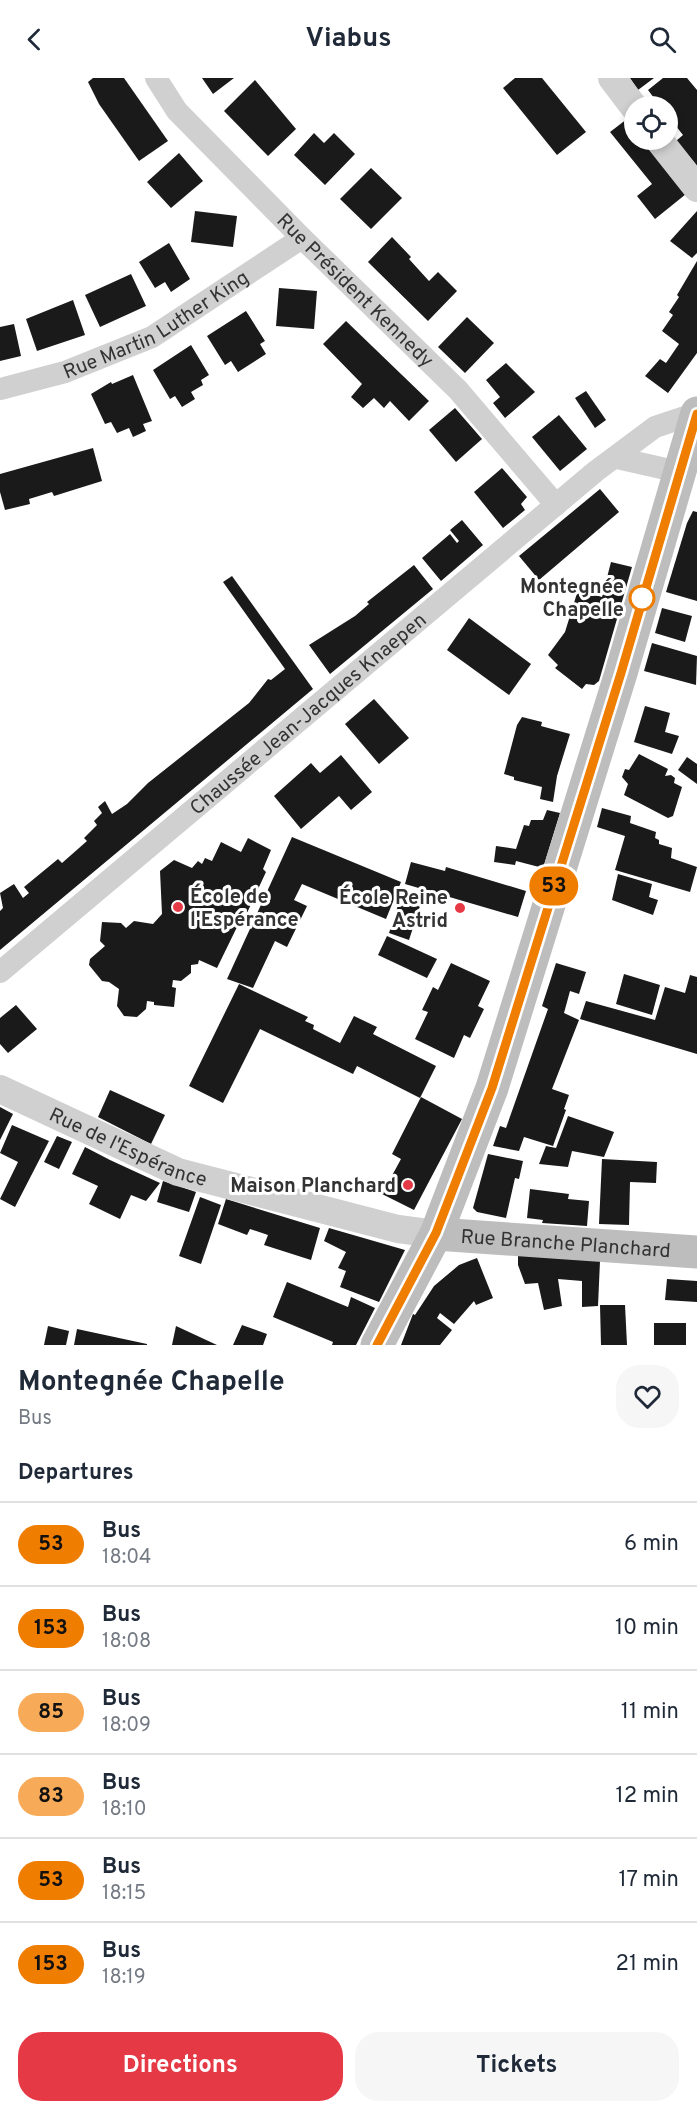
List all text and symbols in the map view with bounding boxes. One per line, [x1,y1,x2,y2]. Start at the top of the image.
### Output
text: Viabus [306,22,391,56]
icon: back [18,23,51,56]
icon: search [646,23,679,56]
map controls [624,96,678,150]
button: locate [624,96,678,150]
street label: Rue Président Kennedy [270,209,438,374]
street label: Rue Martin Luther King [60,266,255,386]
place label: Montegnée Chapelle [520,575,624,624]
marker: Montegnée Chapelle [629,585,655,611]
street label: Chaussée Jean-Jacques Knaepen [185,608,433,822]
line badge: 53 [527,866,581,906]
text: 53 [541,873,567,900]
place label: École de l'Espérance [190,883,299,934]
place label: École Reine Astrid [339,884,448,935]
marker: École de l'Espérance [171,900,185,914]
marker: École Reine Astrid [453,901,467,915]
street label: Rue de l'Espérance [44,1103,209,1194]
place label: Maison Planchard [230,1174,396,1200]
marker: Maison Planchard [401,1178,415,1192]
street label: Rue Branche Planchard [460,1225,671,1265]
text: Montegnée Chapelle [18,1365,285,1401]
button: heart [616,1365,679,1428]
text: Bus [18,1406,52,1432]
text: Departures [18,1460,134,1487]
text: Bus [102,1518,141,1545]
text: 53 [38,1531,64,1558]
text: 6 min [624,1531,679,1558]
text: 18:04 [102,1545,151,1571]
text: Bus [102,1602,141,1629]
text: 153 [34,1615,68,1642]
text: 10 min [615,1615,679,1642]
text: 18:08 [102,1629,151,1655]
text: Bus [102,1686,141,1713]
text: 85 [38,1699,64,1726]
text: 11 min [621,1699,679,1726]
text: 18:09 [102,1713,151,1739]
text: Bus [102,1770,141,1797]
text: 83 [38,1783,64,1810]
text: 12 min [616,1783,679,1810]
text: 18:10 [102,1797,146,1823]
text: Bus [102,1854,141,1881]
text: 53 [38,1867,64,1894]
text: 17 min [619,1867,679,1894]
text: 18:15 [102,1881,146,1907]
text: Bus [102,1938,141,1965]
text: 153 [34,1951,68,1978]
text: 21 min [616,1951,679,1978]
text: 18:19 [102,1965,146,1991]
button: Directions [18,2032,343,2101]
button: Tickets [355,2032,679,2101]

